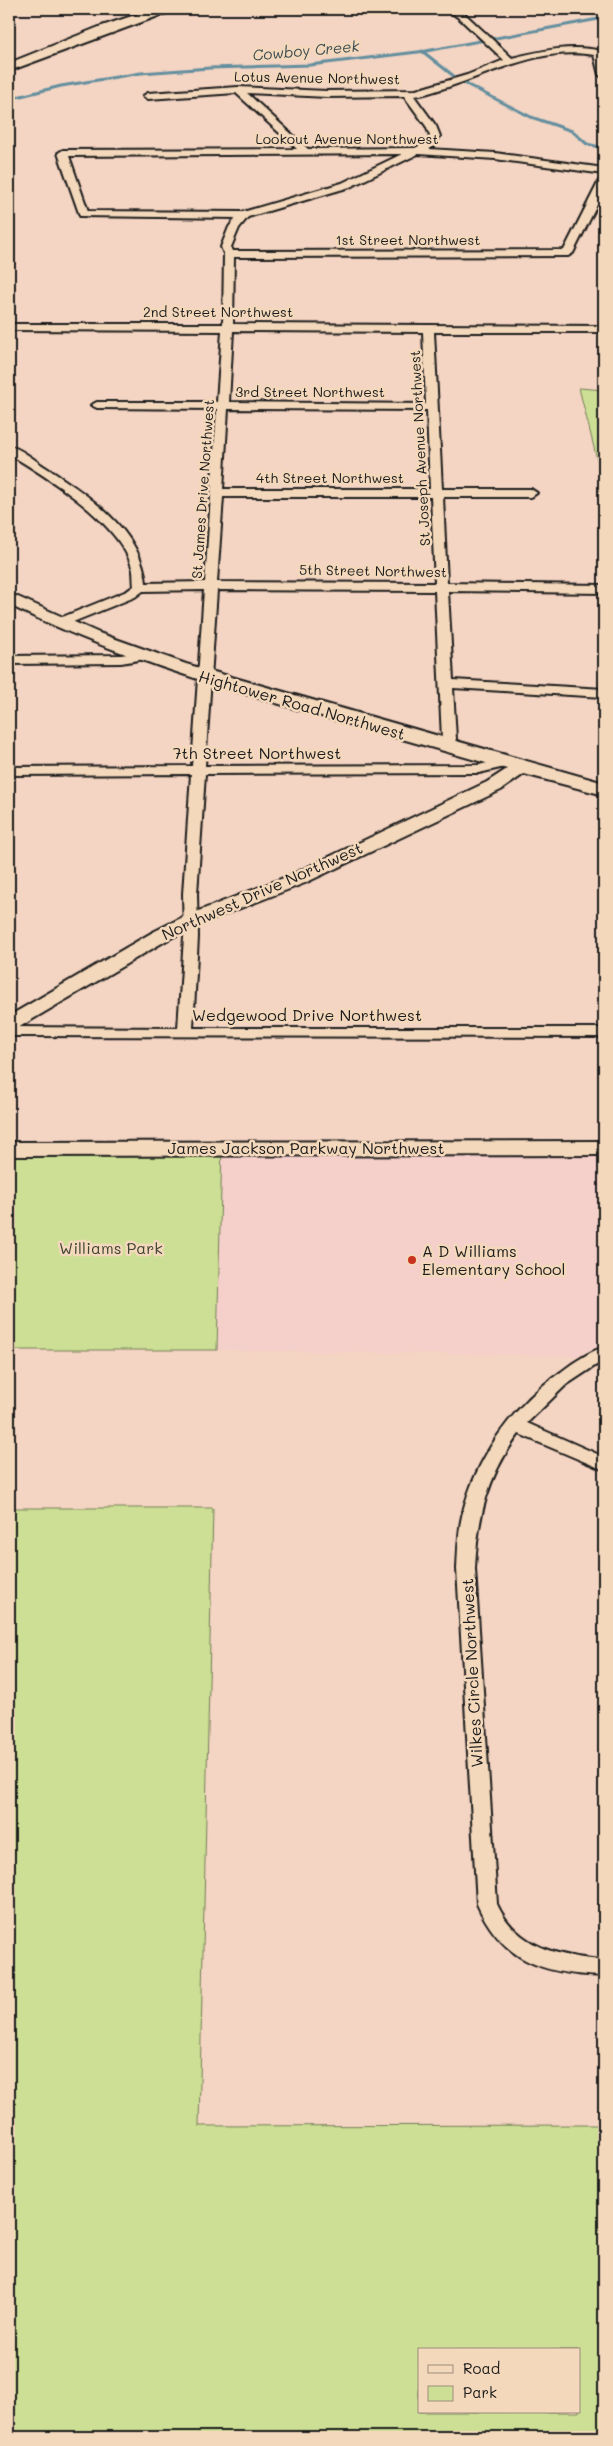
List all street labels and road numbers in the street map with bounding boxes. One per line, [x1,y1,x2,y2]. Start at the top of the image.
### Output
street label: Lotus Avenue Northwest [234,67,400,88]
street label: Lookout Avenue Northwest [255,129,439,148]
street label: 1st Street Northwest [336,230,480,249]
street label: 2nd Street Northwest [143,302,293,321]
street label: St Joseph Avenue Northwest [405,350,434,546]
street label: 3rd Street Northwest [235,382,385,401]
street label: St James Drive Northwest [187,399,218,579]
street label: 4th Street Northwest [256,468,404,487]
street label: 5th Street Northwest [299,560,447,581]
street label: Hightower Road Northwest [196,665,408,744]
street label: 7th Street Northwest [173,742,341,763]
street label: Northwest Drive Northwest [158,837,365,944]
street label: Wedgewood Drive Northwest [192,1004,422,1025]
street label: James Jackson Parkway Northwest [168,1137,444,1158]
street label: Wilkes Circle Northwest [456,1578,487,1768]

